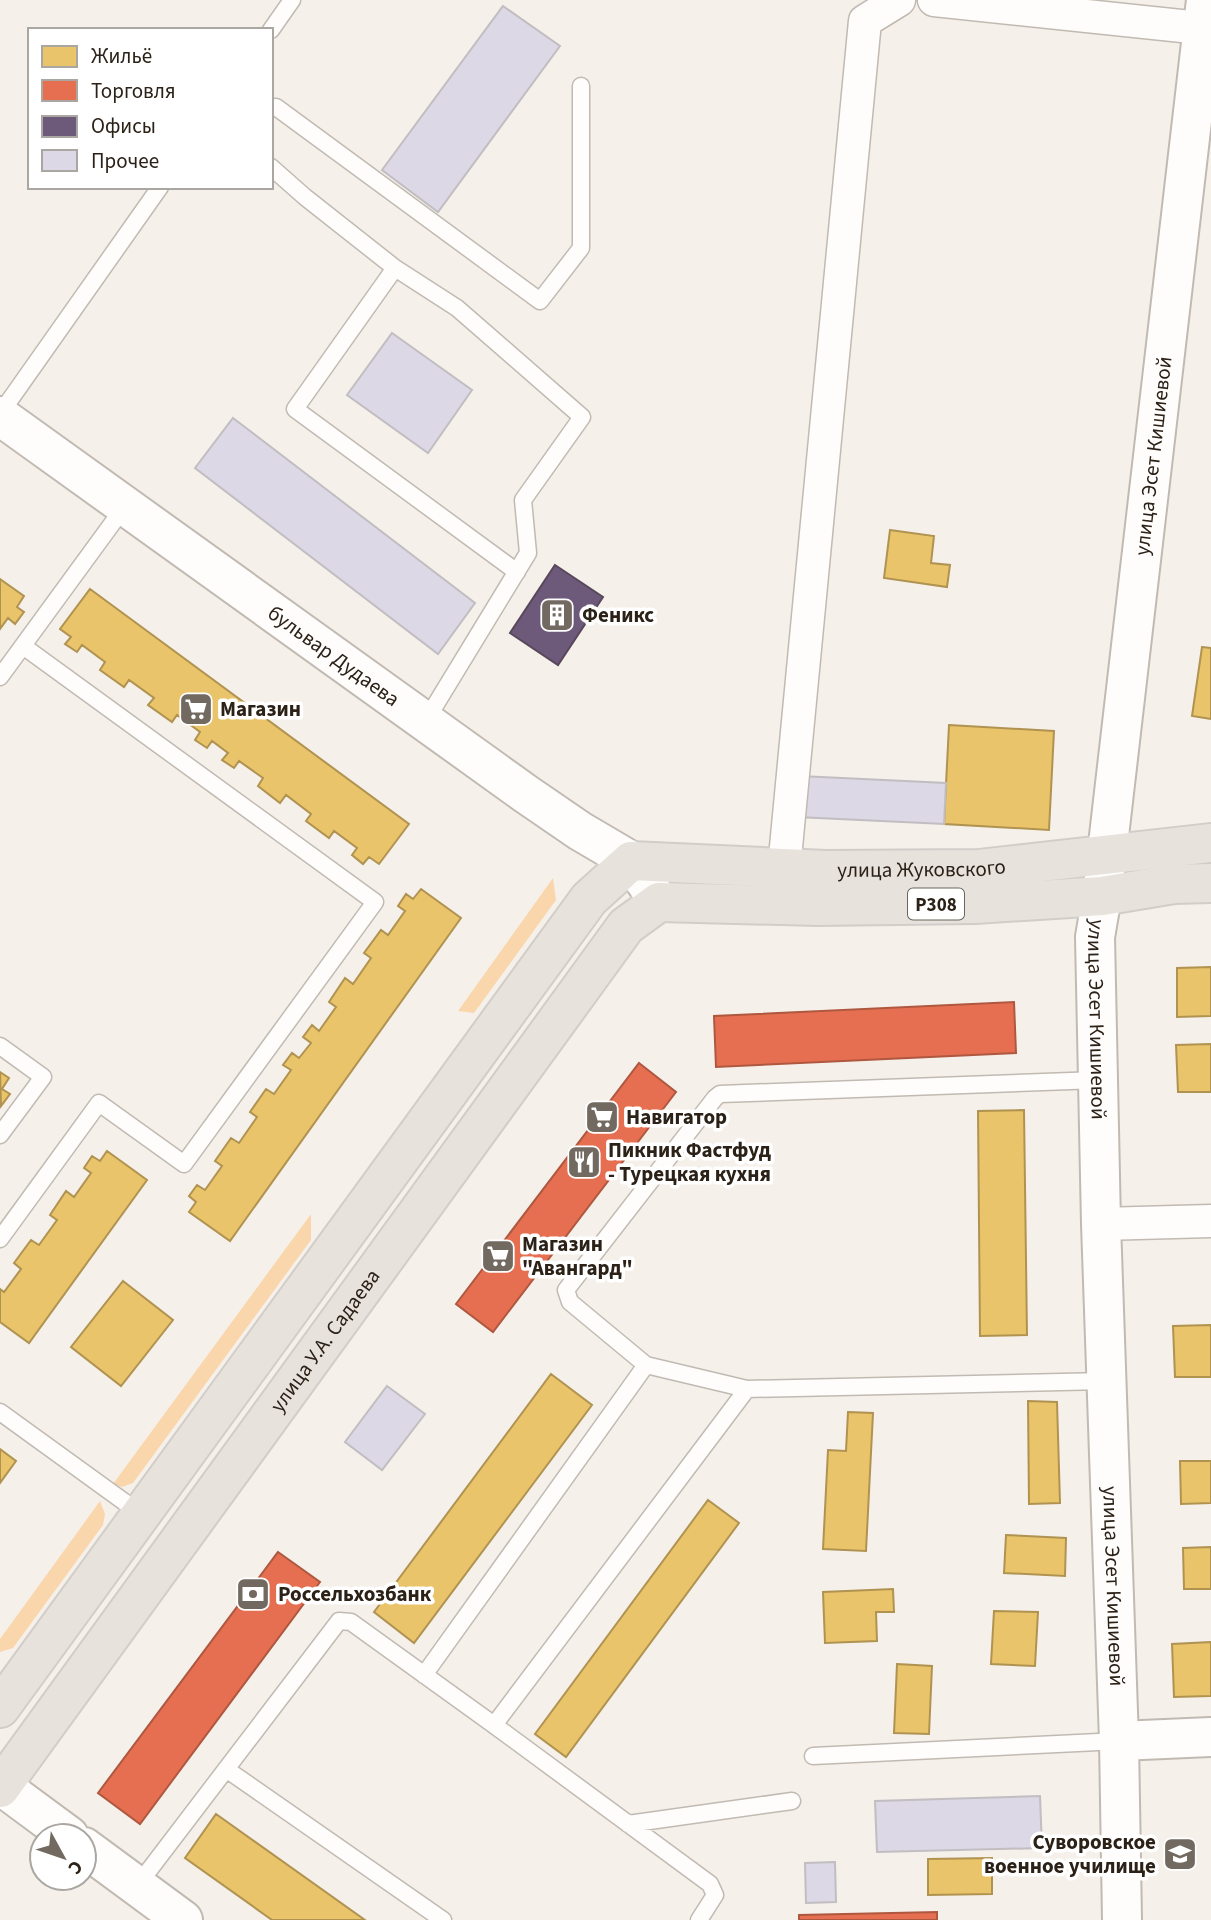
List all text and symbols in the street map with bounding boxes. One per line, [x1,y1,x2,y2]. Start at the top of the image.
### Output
legend [28,28,273,189]
text: Жильё [91,41,152,71]
text: Торговля [91,76,176,106]
text: Офисы [91,111,156,141]
text: Прочее [91,146,159,176]
street label: улица Эсет Кишиевой [1127,355,1180,557]
building icon: Феникс [538,596,576,634]
street label: бульвар Дудаева [262,598,406,714]
place label: Феникс [582,600,654,630]
supermarket icon: Магазин [177,690,215,728]
place label: Магазин [220,694,301,724]
street label: улица Жуковского [837,851,1007,885]
road number: P308 [908,888,964,920]
street label: улица Эсет Кишиевой [1080,917,1114,1120]
supermarket icon: Навигатор [583,1098,621,1136]
place label: Навигатор [626,1102,727,1132]
place label: Пикник Фастфуд - Турецкая кухня [608,1135,772,1189]
restaurant icon: Пикник Фастфуд - Турецкая кухня [565,1143,603,1181]
place label: Магазин "Авангард" [522,1229,633,1283]
supermarket icon: Магазин "Авангард" [479,1237,517,1275]
street label: улица У.А. Садаева [263,1263,387,1418]
street label: улица Эсет Кишиевой [1095,1485,1132,1687]
bank icon: Россельхозбанк [234,1575,272,1613]
place label: Россельхозбанк [278,1579,432,1609]
north arrow [28,1822,98,1892]
place label: Суворовское военное училище [984,1827,1156,1881]
school or university icon: Суворовское военное училище [1161,1835,1199,1873]
text: С [61,1854,89,1880]

